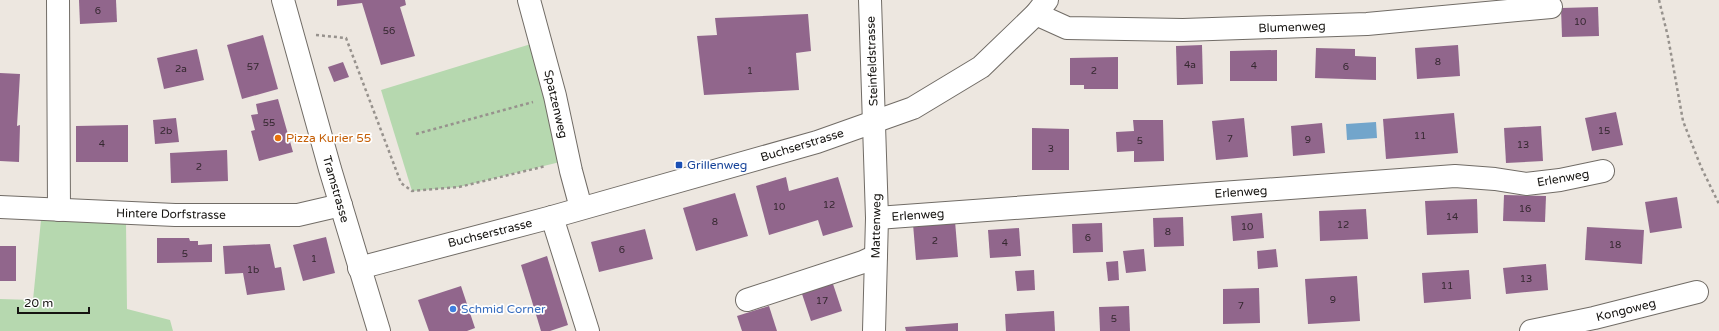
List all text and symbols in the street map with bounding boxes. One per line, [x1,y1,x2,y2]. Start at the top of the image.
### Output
house number: 6 [95,5,101,17]
street label: Steinfeldstrasse [863,16,881,106]
house number: 10 [1574,16,1586,28]
street label: Blumenweg [1258,19,1326,35]
house number: 56 [383,25,395,37]
house number: 8 [1435,56,1441,68]
house number: 4a [1184,59,1196,71]
house number: 4 [1251,60,1257,72]
house number: 57 [247,61,259,73]
house number: 6 [1343,61,1349,73]
house number: 2a [175,63,187,75]
house number: 1 [747,65,753,77]
house number: 2 [1091,65,1097,77]
street label: Spatzenweg [541,68,571,140]
house number: 55 [263,117,275,129]
house number: 2b [160,125,172,137]
house number: 15 [1598,125,1610,137]
street label: Buchserstrasse [759,126,846,164]
house number: 11 [1414,130,1426,142]
place label: Pizza Kurier 55 [286,131,371,145]
marker: Pizza Kurier 55 [273,133,283,143]
house number: 7 [1227,133,1233,145]
house number: 9 [1305,134,1311,146]
house number: 5 [1137,135,1143,147]
house number: 4 [99,138,105,150]
house number: 13 [1517,139,1529,151]
house number: 3 [1048,143,1054,155]
street label: Tramstrasse [320,154,352,224]
place label: Grillenweg [687,158,747,172]
marker: Grillenweg [674,160,684,170]
house number: 2 [196,161,202,173]
street label: Erlenweg [1536,167,1590,189]
street label: Erlenweg [1214,183,1268,201]
street label: Mattenweg [868,193,884,259]
house number: 12 [823,199,835,211]
house number: 10 [773,201,785,213]
house number: 16 [1519,203,1531,215]
street label: Hintere Dorfstrasse [116,206,226,222]
street label: Erlenweg [891,206,945,224]
house number: 14 [1446,211,1458,223]
street label: Buchserstrasse [446,216,534,250]
house number: 8 [712,216,718,228]
house number: 12 [1337,219,1349,231]
house number: 10 [1241,221,1253,233]
house number: 8 [1165,226,1171,238]
house number: 6 [1085,232,1091,244]
house number: 2 [932,235,938,247]
house number: 4 [1002,237,1008,249]
house number: 18 [1609,239,1621,251]
house number: 6 [619,244,625,256]
house number: 5 [182,248,188,260]
house number: 1 [311,253,317,265]
house number: 1b [247,264,259,276]
house number: 13 [1520,273,1532,285]
house number: 11 [1441,280,1453,292]
scale bar [18,289,89,315]
house number: 9 [1330,294,1336,306]
house number: 17 [816,295,828,307]
text: 20 m [24,296,53,310]
street label: Kongoweg [1595,296,1657,324]
house number: 7 [1238,300,1244,312]
place label: Schmid Corner [461,302,546,316]
marker: Schmid Corner [448,304,458,314]
house number: 5 [1111,313,1117,325]

